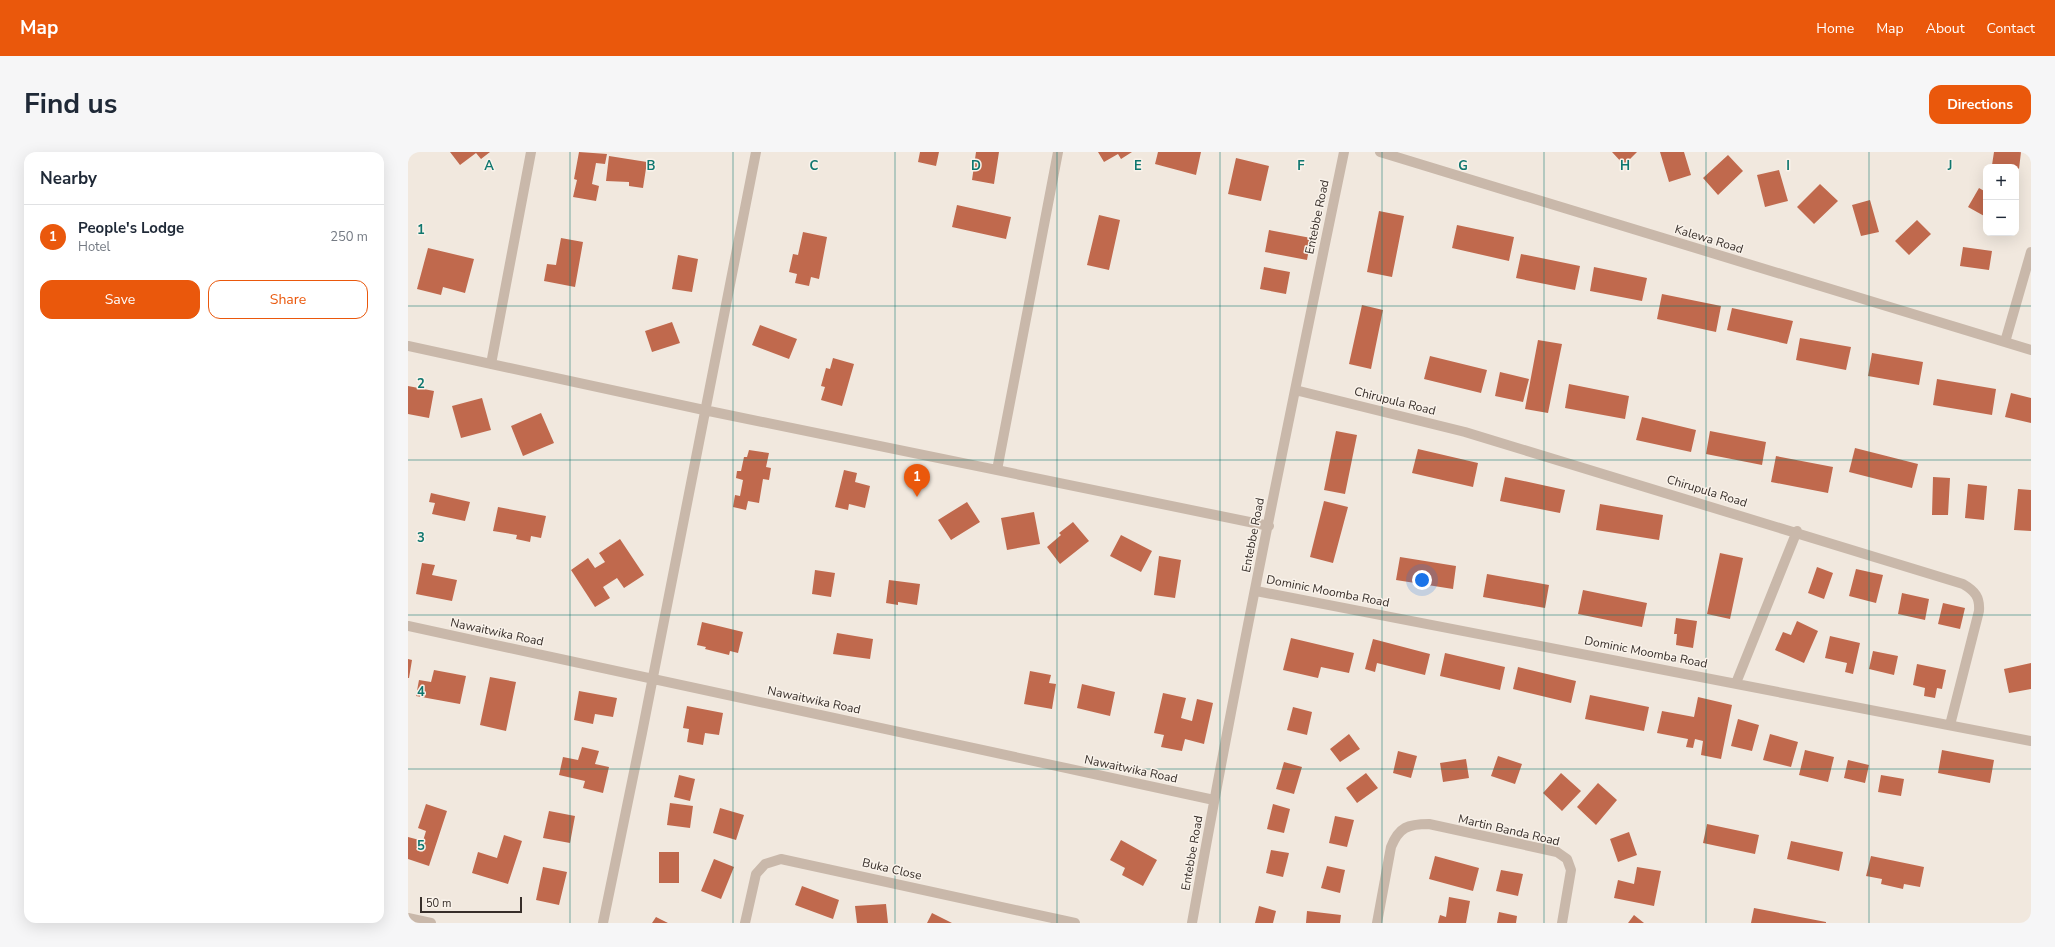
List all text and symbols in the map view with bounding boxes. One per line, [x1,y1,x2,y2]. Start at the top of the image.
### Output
text: Map [20,15,58,41]
text: Home [1816,19,1854,38]
text: Map [1876,19,1904,38]
text: About [1926,19,1965,38]
text: Contact [1987,19,2035,38]
text: Find us [24,85,118,123]
button: Directions [1929,85,2031,124]
text: A [484,157,494,175]
text: B [647,157,656,175]
text: C [810,157,819,175]
text: D [971,157,981,175]
text: E [1134,157,1142,175]
text: F [1297,157,1305,175]
text: G [1458,157,1468,175]
text: H [1620,157,1630,175]
text: I [1786,157,1790,175]
text: J [1947,157,1952,175]
map controls [1983,164,2019,236]
button: + [1983,164,2019,200]
text: Nearby [40,167,97,190]
street label: Entebbe Road [1301,178,1333,256]
button: − [1983,200,2019,236]
text: People's Lodge [78,218,184,238]
text: 1 [417,221,425,239]
street label: Kalewa Road [1673,221,1745,257]
text: 1 [49,228,57,246]
text: 250 m [330,228,368,246]
text: Hotel [78,238,110,256]
button: Save [40,280,200,319]
button: Share [208,280,368,319]
text: 2 [417,375,425,393]
street label: Chirupula Road [1353,383,1437,419]
pin: 1 [904,464,930,497]
street label: Chirupula Road [1665,471,1749,511]
street label: Entebbe Road [1238,496,1268,574]
text: 3 [417,529,425,547]
your location [1412,570,1432,590]
street label: Dominic Moomba Road [1265,571,1391,611]
street label: Nawaitwika Road [449,614,545,650]
street label: Dominic Moomba Road [1583,632,1709,672]
street label: Nawaitwika Road [766,682,862,718]
text: 4 [417,683,425,701]
street label: Nawaitwika Road [1083,751,1179,787]
street label: Martin Banda Road [1457,811,1561,849]
street label: Entebbe Road [1178,814,1206,892]
text: 5 [417,837,425,855]
street label: Buka Close [861,854,923,884]
scale bar [420,895,522,914]
text: 50 m [426,896,451,911]

